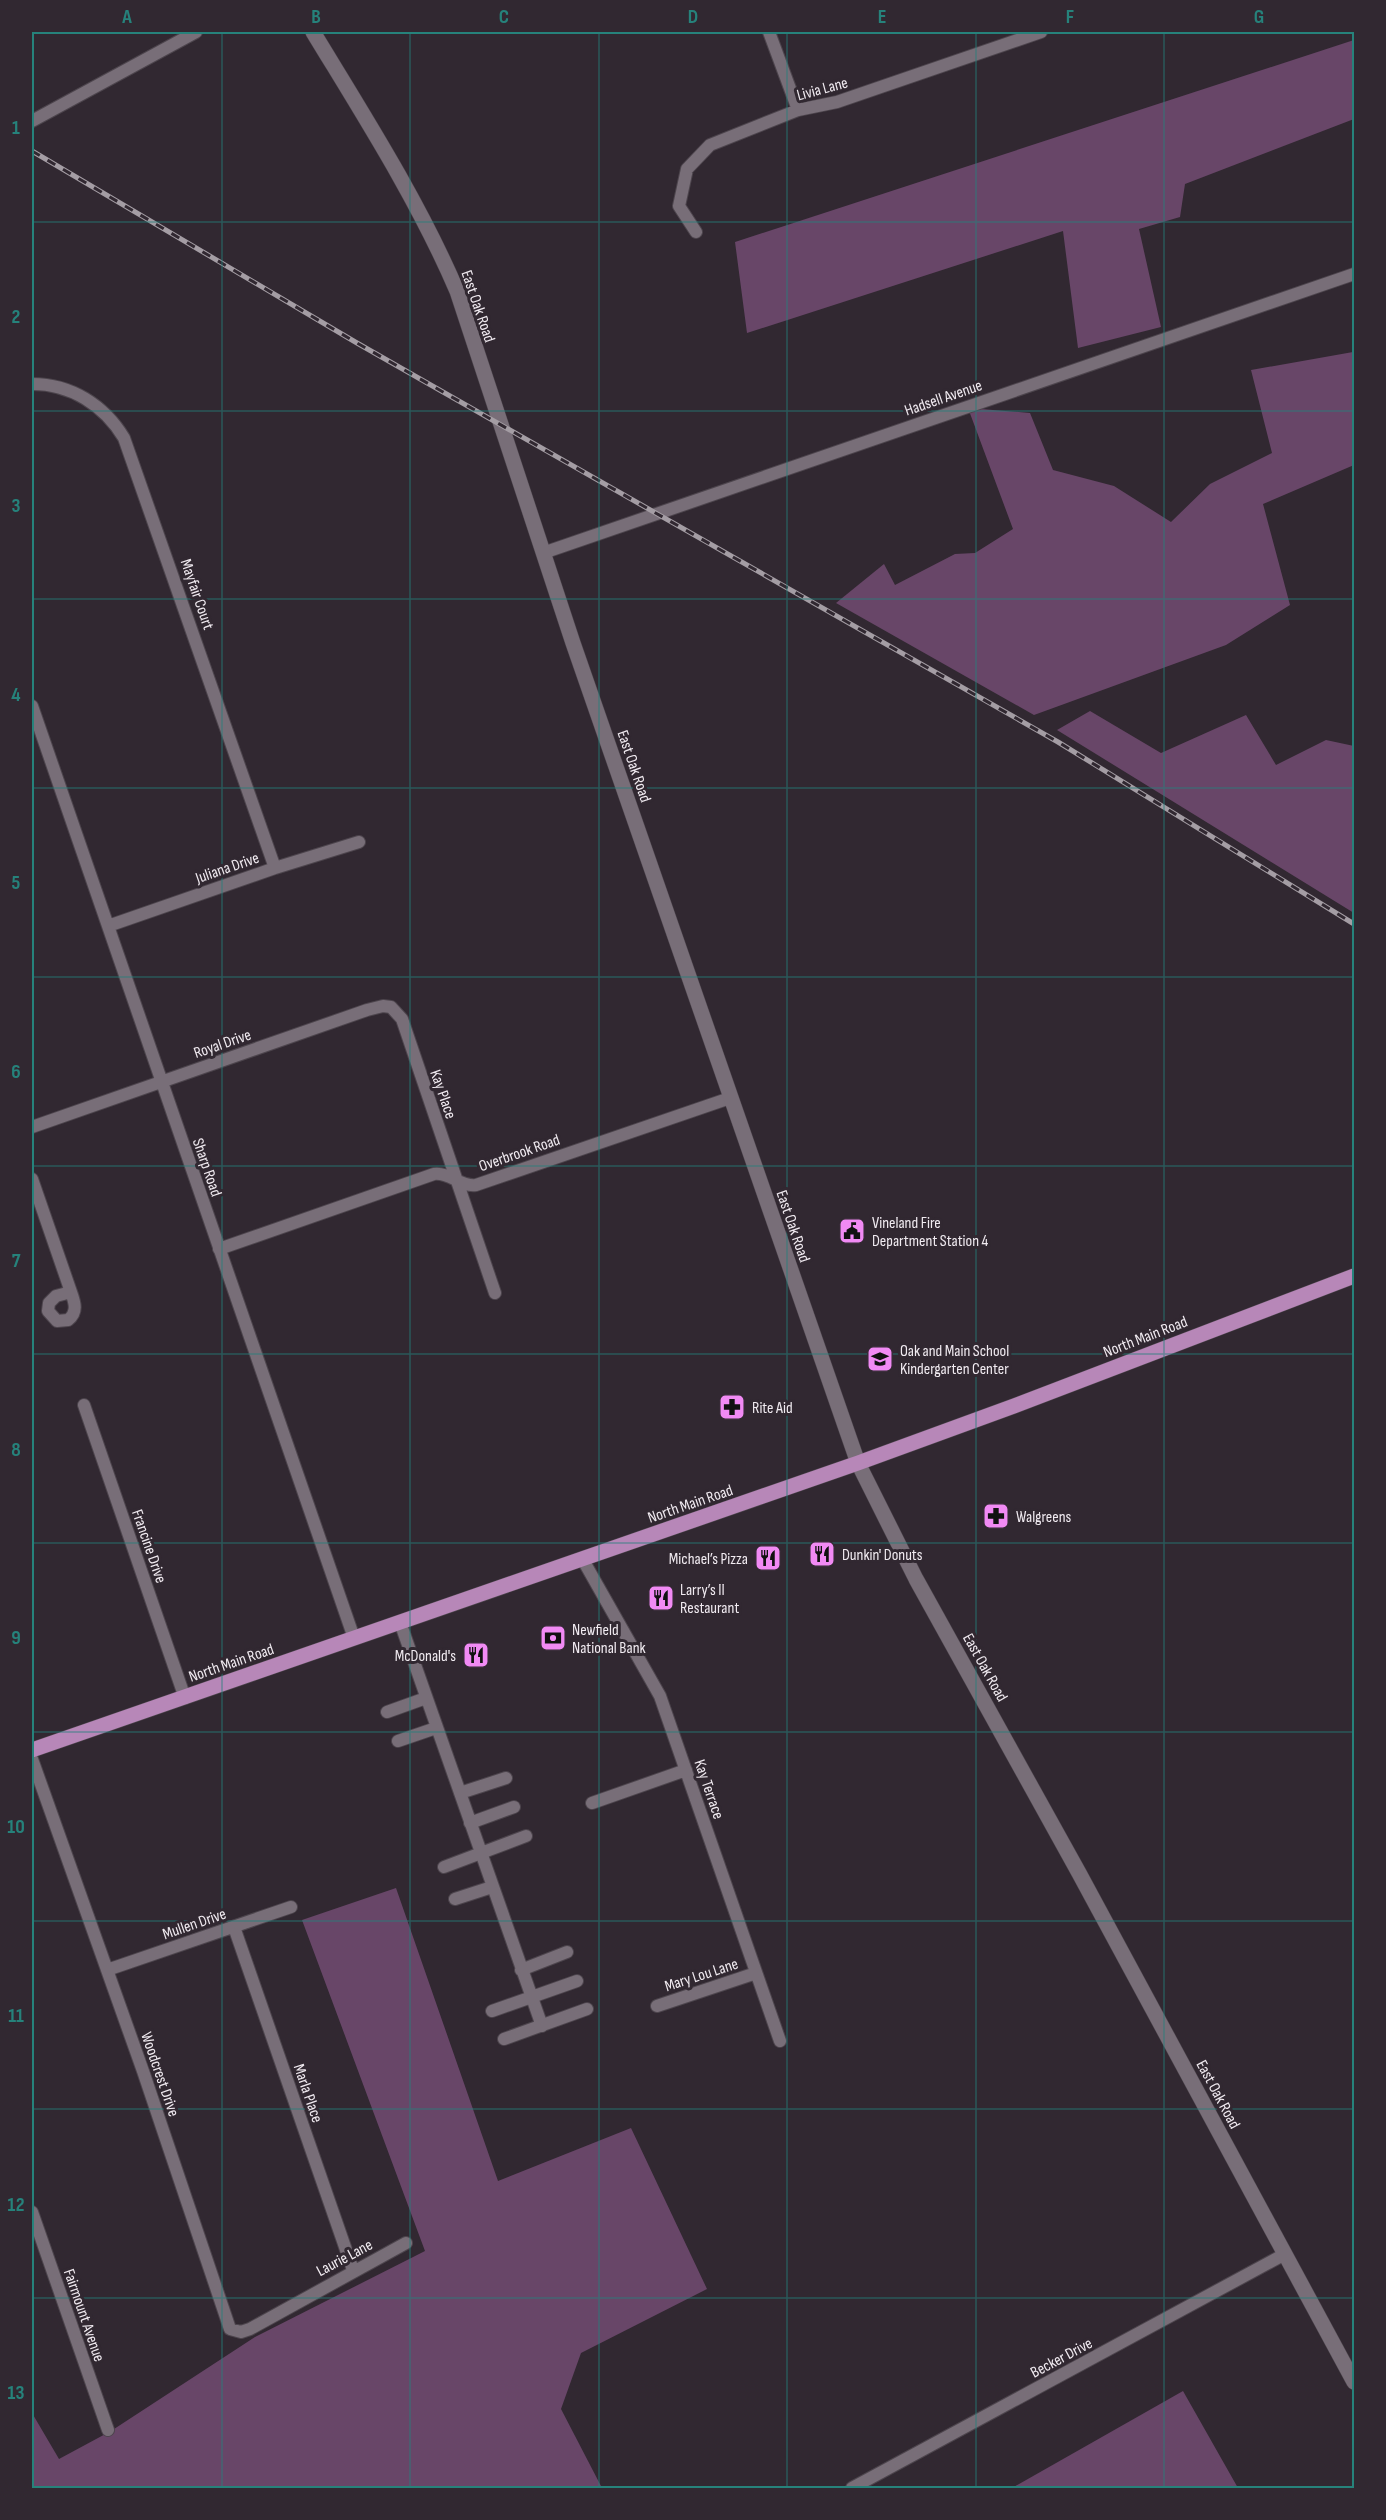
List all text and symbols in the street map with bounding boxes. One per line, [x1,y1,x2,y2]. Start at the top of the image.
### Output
text: A [121,5,132,29]
text: B [311,5,321,29]
text: C [499,5,509,29]
text: D [688,5,698,29]
text: E [878,5,886,29]
text: F [1066,5,1074,29]
text: G [1254,5,1264,29]
street label: Livia Lane [795,74,850,105]
text: 1 [12,116,20,140]
street label: East Oak Road [456,268,499,345]
text: 2 [12,305,20,329]
street label: Hadsell Avenue [902,376,985,421]
text: 3 [12,494,21,518]
street label: Mayfair Court [176,557,218,632]
text: 4 [11,683,21,707]
street label: East Oak Road [612,728,655,805]
street label: Juliana Drive [192,849,262,888]
text: 5 [12,871,21,895]
street label: Royal Drive [191,1026,254,1063]
text: 6 [11,1060,21,1084]
street label: Kay Place [425,1067,460,1121]
street label: Overbrook Road [476,1131,563,1176]
street label: Sharp Road [188,1136,225,1199]
street label: East Oak Road [771,1188,814,1265]
place label: Vineland Fire Department Station 4 [872,1214,989,1251]
public building icon: Vineland Fire Department Station 4 [837,1216,867,1246]
text: 7 [12,1249,21,1273]
street label: North Main Road [1101,1313,1190,1362]
place label: Oak and Main School Kindergarten Center [900,1342,1009,1379]
school or university icon: Oak and Main School Kindergarten Center [865,1344,895,1374]
pharmacy icon: Rite Aid [717,1392,747,1422]
place label: Rite Aid [752,1399,793,1418]
text: 8 [11,1438,21,1462]
street label: North Main Road [646,1481,735,1528]
pharmacy icon: Walgreens [981,1501,1011,1531]
street label: Francine Drive [127,1507,170,1586]
place label: Walgreens [1016,1508,1072,1527]
restaurant icon: Dunkin' Donuts [807,1539,837,1569]
restaurant icon: Michael’s Pizza [753,1543,783,1573]
place label: Dunkin' Donuts [842,1546,923,1565]
place label: Michael’s Pizza [669,1550,748,1569]
place label: Larry’s II Restaurant [680,1581,739,1618]
restaurant icon: Larry’s II Restaurant [646,1583,676,1613]
place label: Newfield National Bank [572,1621,646,1658]
bank icon: Newfield National Bank [538,1623,568,1653]
text: 9 [11,1626,21,1650]
street label: East Oak Road [958,1630,1011,1705]
street label: North Main Road [187,1640,276,1687]
restaurant icon: McDonald's [461,1640,491,1670]
place label: McDonald's [395,1647,456,1666]
street label: Kay Terrace [690,1757,728,1822]
text: 10 [7,1815,25,1839]
street label: Mullen Drive [160,1905,229,1944]
street label: Mary Lou Lane [662,1955,741,1996]
text: 11 [8,2004,24,2028]
street label: Woodcrest Drive [136,2030,183,2119]
street label: East Oak Road [1192,2057,1244,2132]
street label: Marla Place [289,2062,326,2125]
text: 12 [8,2193,24,2217]
street label: Laurie Lane [313,2236,376,2281]
street label: Fairmount Avenue [59,2267,108,2364]
street label: Becker Drive [1028,2334,1096,2383]
text: 13 [8,2381,24,2405]

